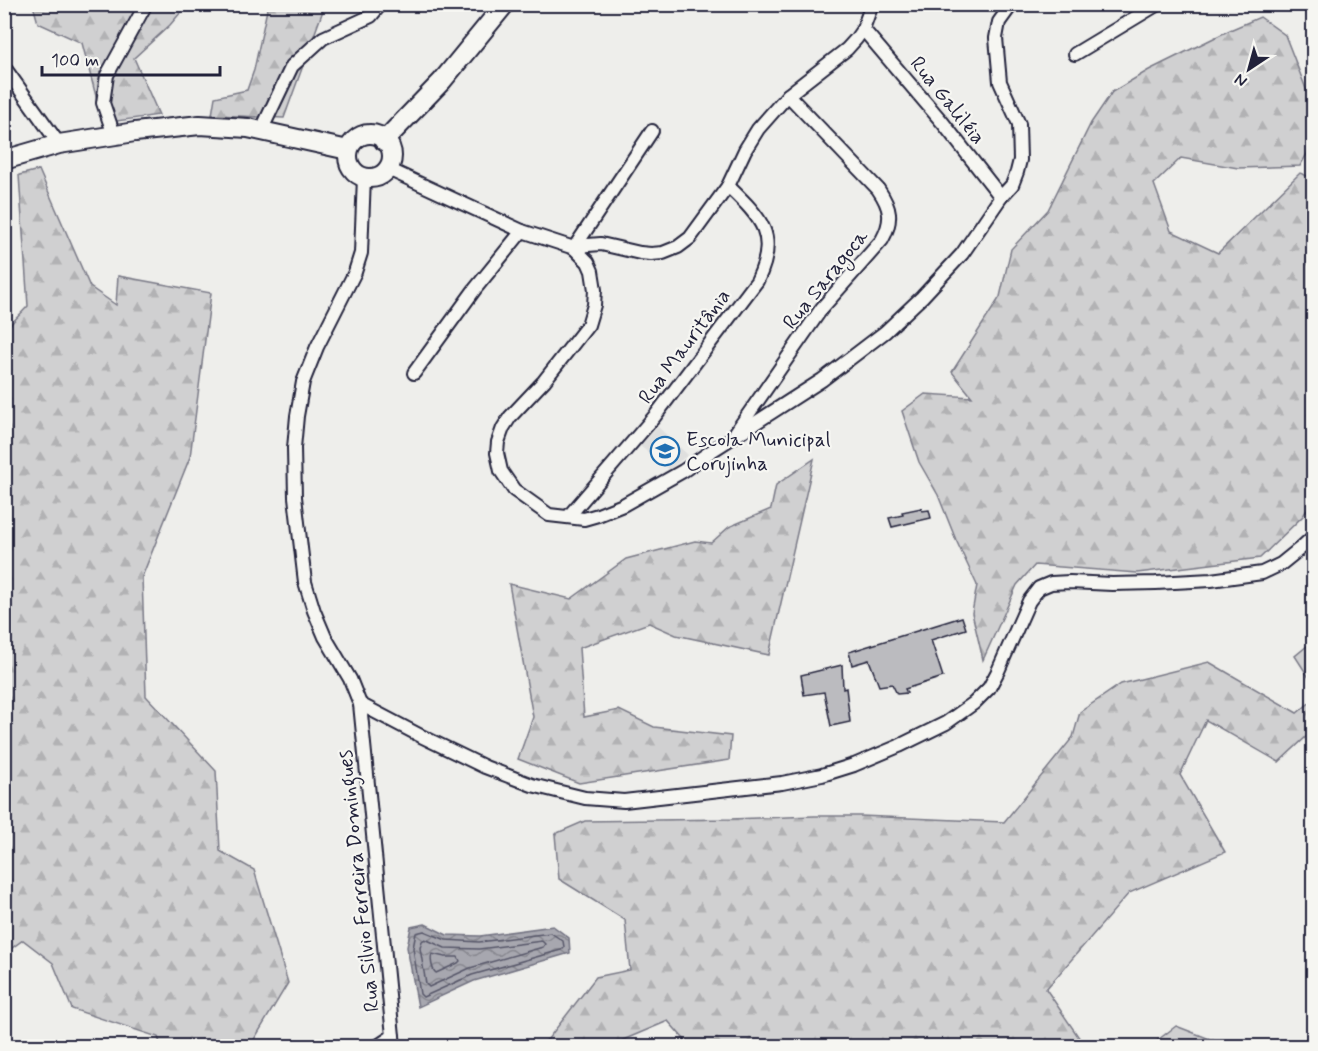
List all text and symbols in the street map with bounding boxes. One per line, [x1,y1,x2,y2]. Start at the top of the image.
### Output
scale bar [42,39,220,77]
north arrow [1219,39,1279,99]
text: 100 m [51,49,99,73]
street label: Rua Galiléia [903,51,991,151]
text: N [1231,68,1252,92]
street label: Rua Saragoca [777,223,876,336]
street label: Rua Mauritânia [632,283,737,410]
place label: Escola Municipal Corujinha [686,426,831,478]
school or university icon: Escola Municipal Corujinha [649,435,681,467]
street label: Rua Silvio Ferreira Domingues [331,748,389,1013]

